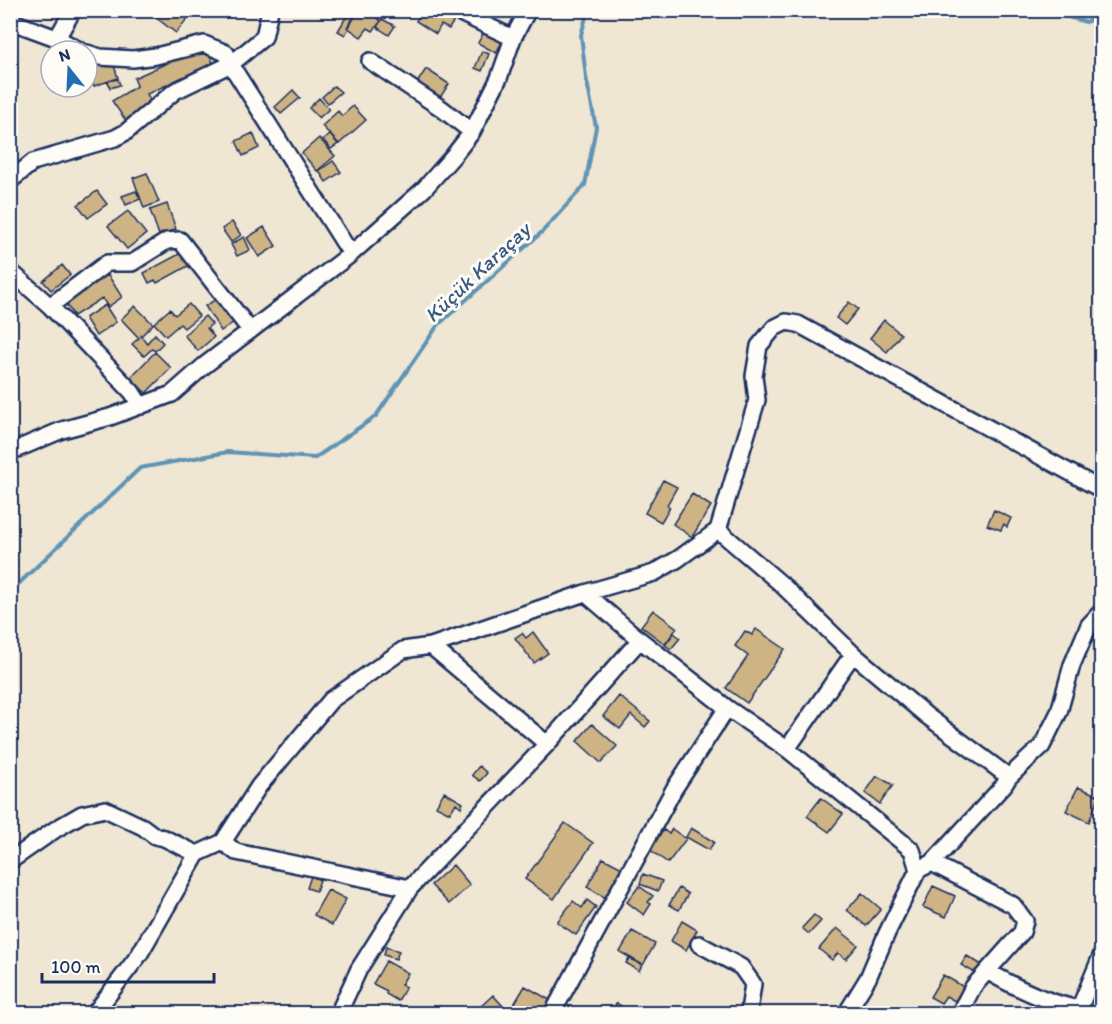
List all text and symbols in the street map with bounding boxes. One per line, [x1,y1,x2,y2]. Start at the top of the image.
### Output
north arrow [39,39,99,99]
text: N [56,45,73,66]
water label: Küçük Karaçay [419,215,536,327]
scale bar [42,946,214,984]
text: 100 m [51,956,101,978]

